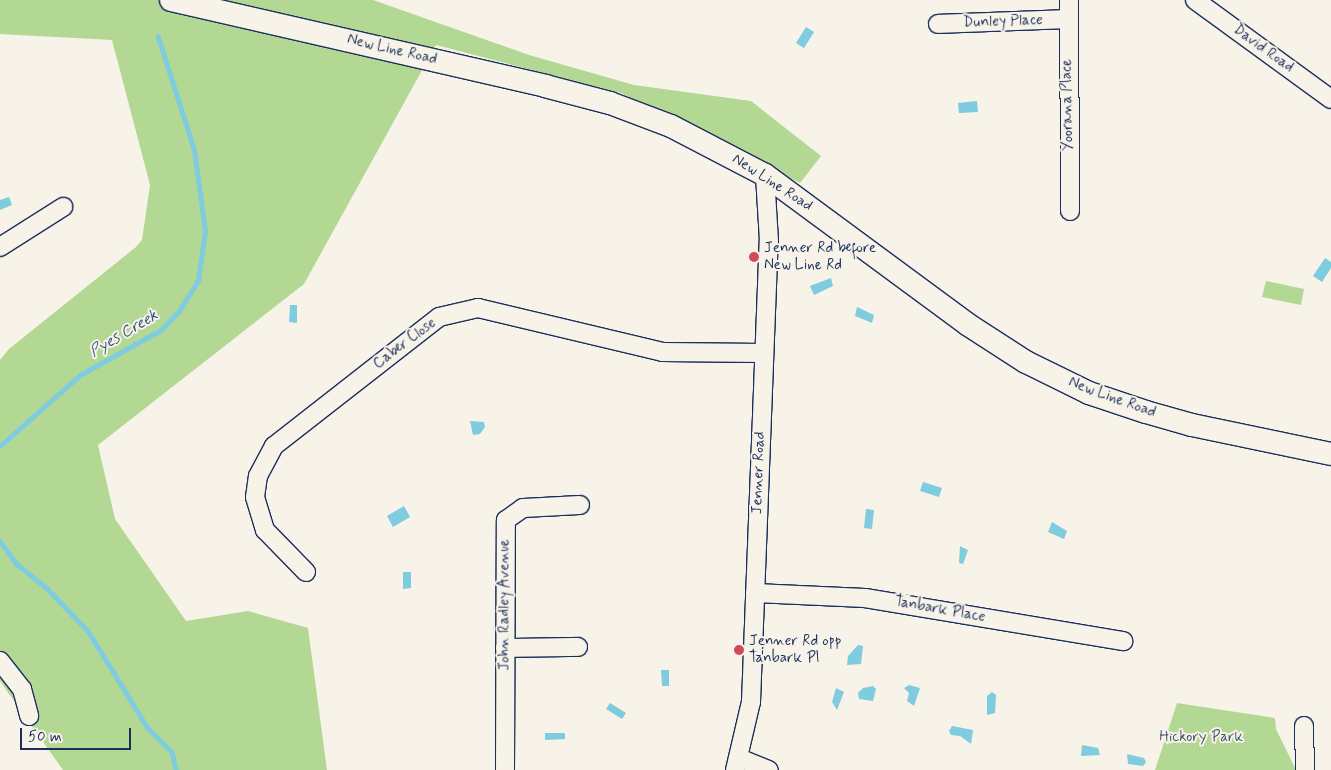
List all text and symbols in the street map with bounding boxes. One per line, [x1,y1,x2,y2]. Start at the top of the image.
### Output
street label: Dunley Place [963,12,1043,32]
street label: David Road [1229,21,1297,77]
street label: New Line Road [345,31,439,69]
street label: Yoorana Place [1058,59,1078,151]
street label: New Line Road [728,150,816,216]
place label: Jenner Rd before New Line Rd [764,239,876,274]
marker: Jenner Rd before New Line Rd [748,251,760,263]
water label: Pyes Creek [86,306,162,362]
street label: Caber Close [369,314,441,374]
street label: New Line Road [1065,374,1159,422]
street label: Jenner Road [749,431,769,515]
street label: John Radley Avenue [496,540,514,670]
street label: Tanbark Place [894,593,986,627]
place label: Jenner Rd opp Tanbark Pl [749,632,841,667]
marker: Jenner Rd opp Tanbark Pl [733,644,745,656]
scale bar [22,718,134,750]
text: 50 m [28,727,62,747]
park label: Hickory Park [1160,729,1242,747]

